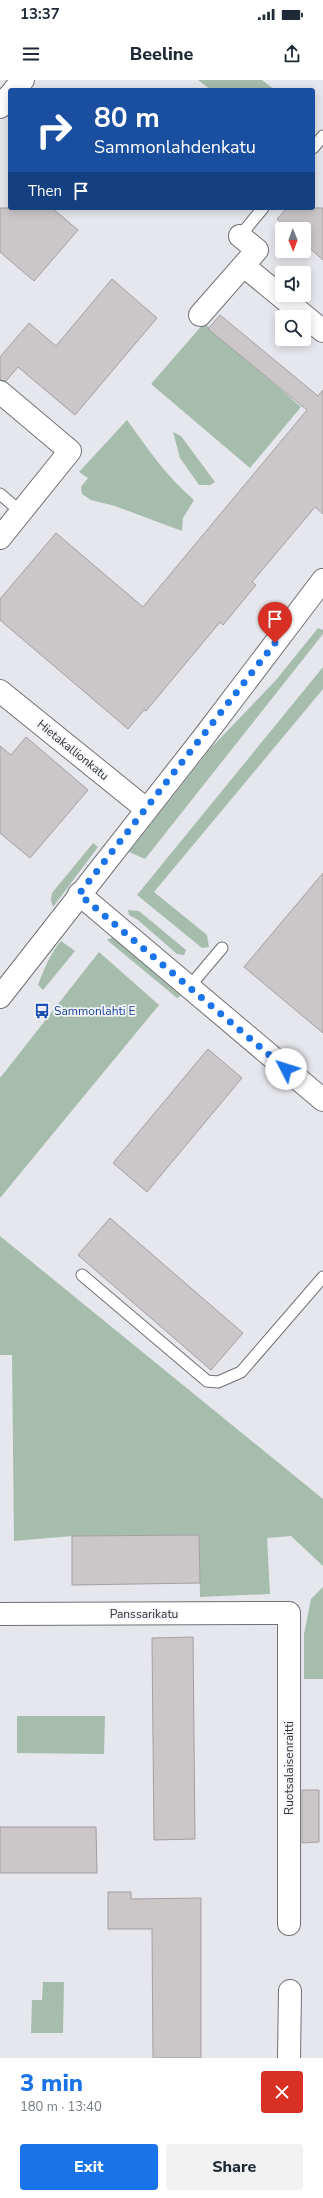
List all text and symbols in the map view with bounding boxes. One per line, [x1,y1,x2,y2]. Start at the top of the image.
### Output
text: 13:37 [20,4,60,24]
text: Beeline [130,42,193,66]
icon: menu [20,43,42,65]
icon: share [281,43,303,65]
text: 80 m [94,99,160,137]
icon: right [28,104,80,156]
text: Sammonlahdenkatu [94,135,256,159]
icon: arrive [70,180,92,202]
text: Then [28,181,62,201]
north arrow [275,222,311,258]
map controls [275,222,311,346]
button: sound [275,266,311,302]
button: search [275,310,311,346]
pin [258,602,292,643]
icon: arrive [264,608,286,630]
street label: Hietakallionkatu [34,716,112,784]
bus stop icon: Sammonlahti E [33,1002,51,1020]
place label: Sammonlahti E [54,1003,136,1019]
position arrow [265,1048,307,1090]
street label: Panssarikatu [110,1606,178,1622]
street label: Ruotsalaisenraitti [281,1721,297,1815]
text: 3 min [20,2067,83,2099]
button: close [261,2071,303,2113]
text: 180 m · 13:40 [20,2098,102,2116]
button: Exit [20,2144,158,2190]
button: Share [166,2144,303,2190]

